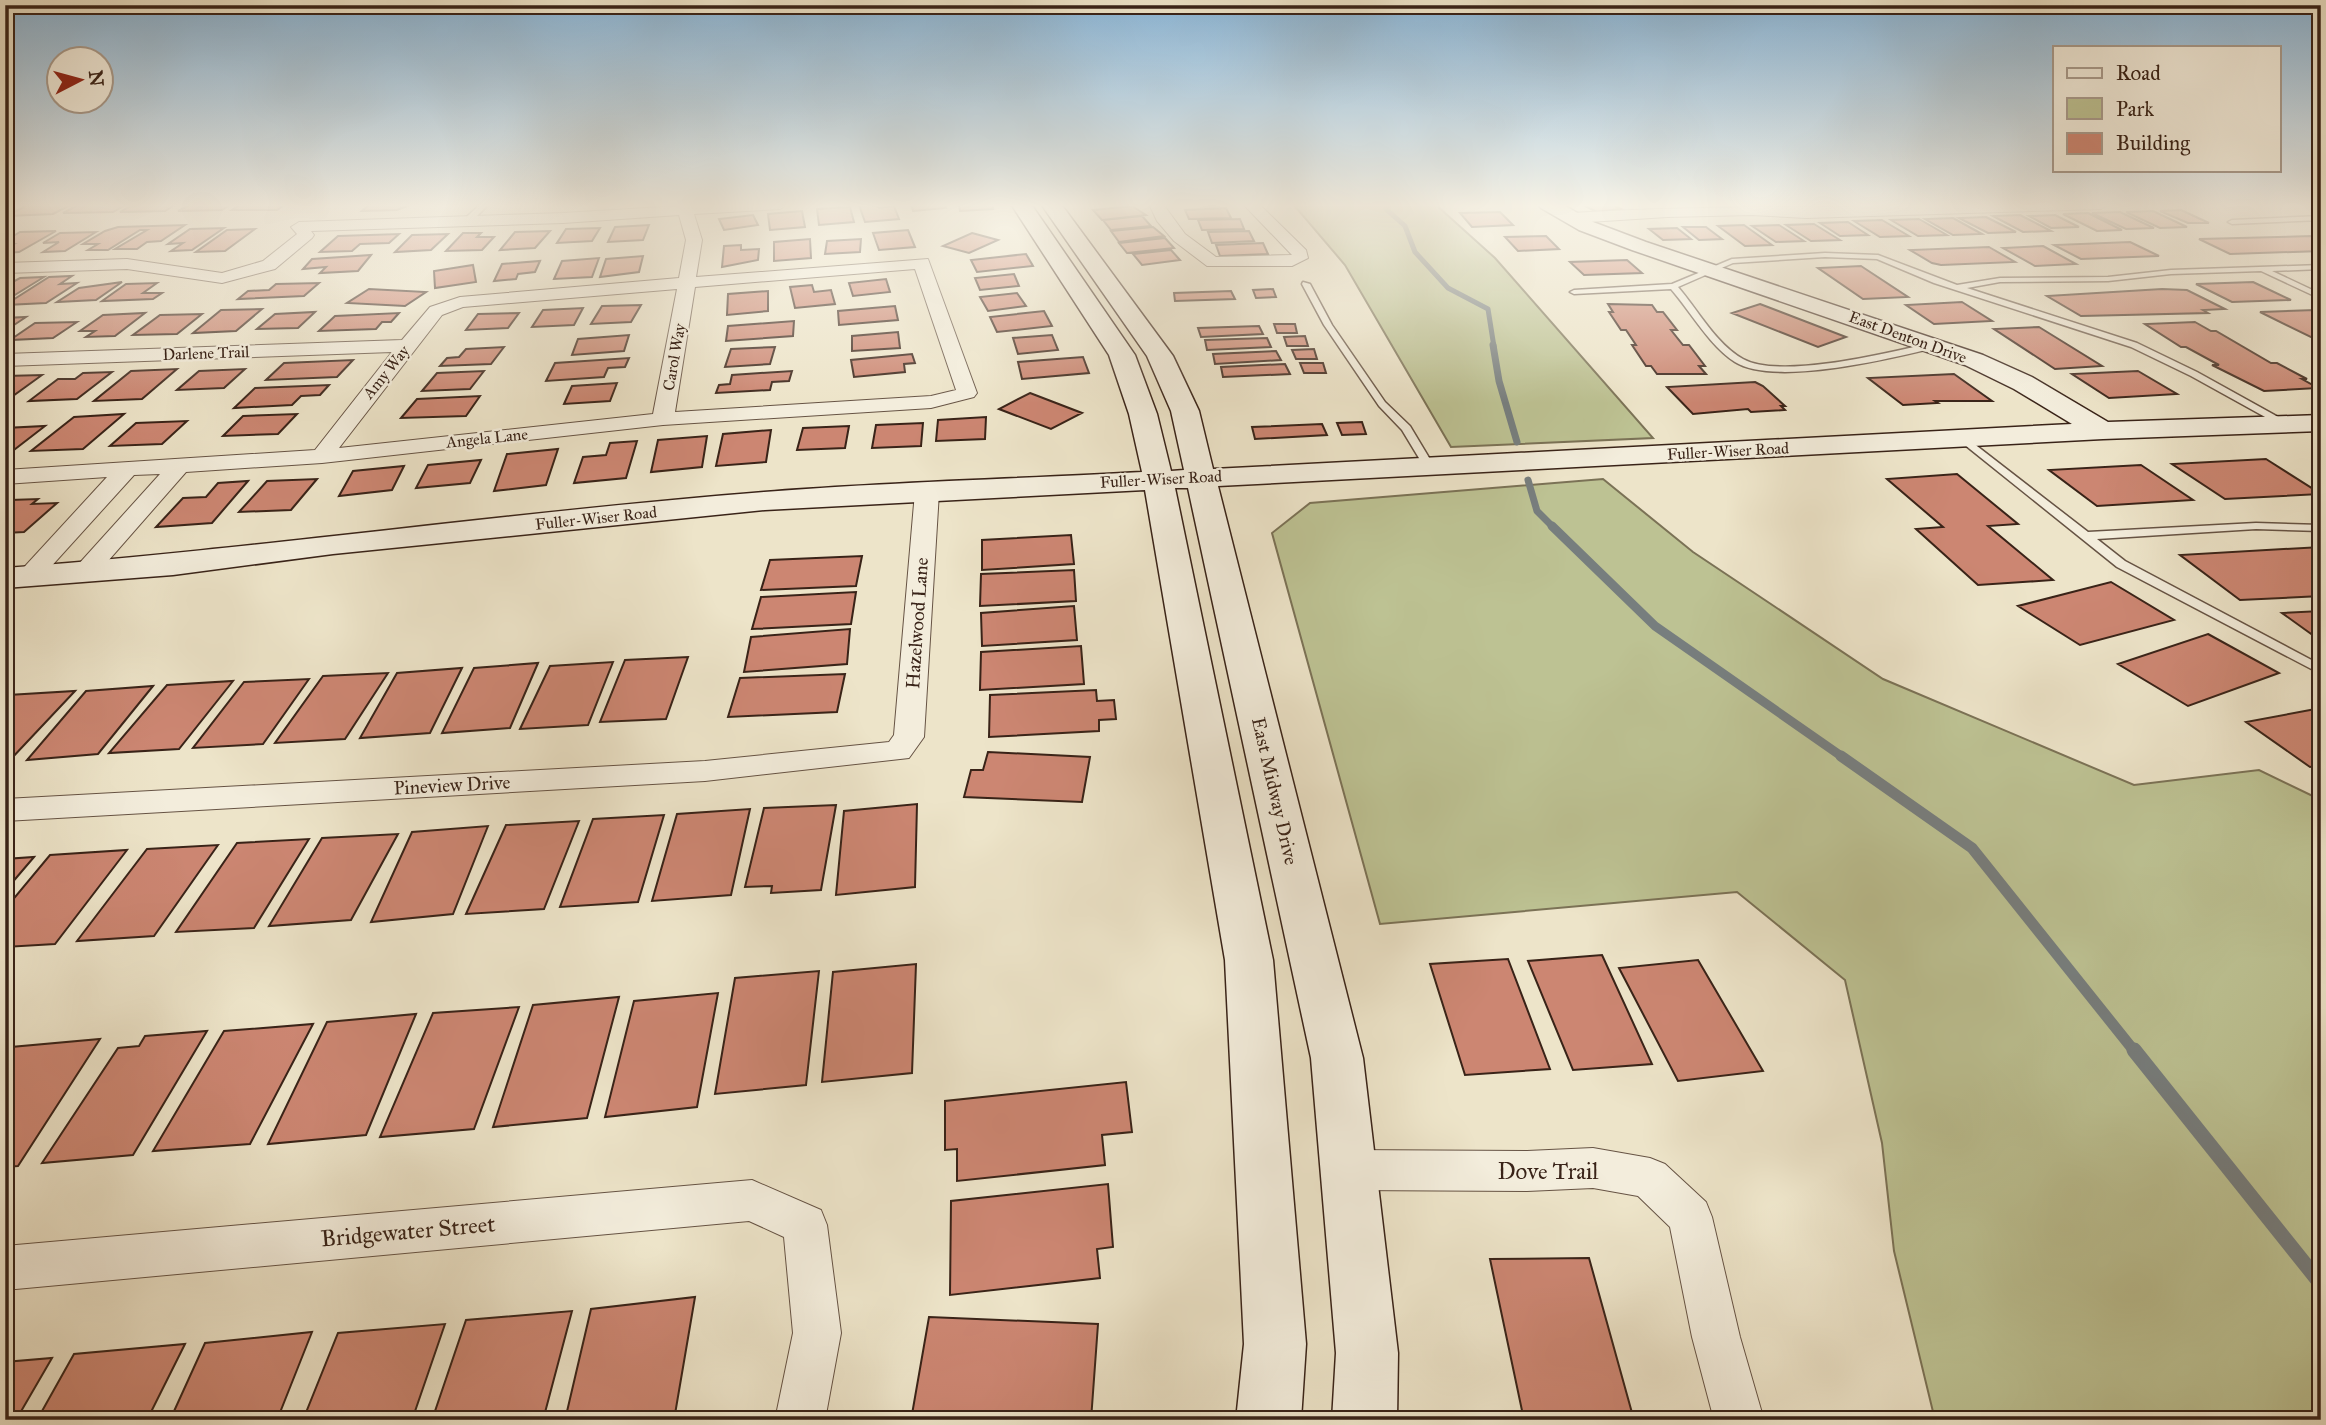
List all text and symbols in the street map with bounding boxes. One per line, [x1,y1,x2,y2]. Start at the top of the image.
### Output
north arrow [46,46,116,116]
legend [2053,46,2280,172]
text: Road [2116,60,2161,86]
text: N [84,69,109,87]
text: Park [2116,96,2154,122]
text: Building [2116,130,2190,156]
street label: East Denton Drive [1846,307,1970,367]
street label: Carol Way [659,321,689,392]
street label: Amy Way [358,341,414,403]
street label: Darlene Trail [162,342,251,364]
street label: Angela Lane [444,424,529,453]
street label: Fuller-Wiser Road [1666,438,1790,464]
street label: Fuller-Wiser Road [1099,466,1223,492]
street label: Fuller-Wiser Road [534,502,658,534]
street label: Hazelwood Lane [901,556,933,690]
street label: East Midway Drive [1247,715,1303,867]
street label: Pineview Drive [393,770,511,800]
street label: Dove Trail [1497,1157,1599,1185]
street label: Bridgewater Street [320,1209,496,1254]

